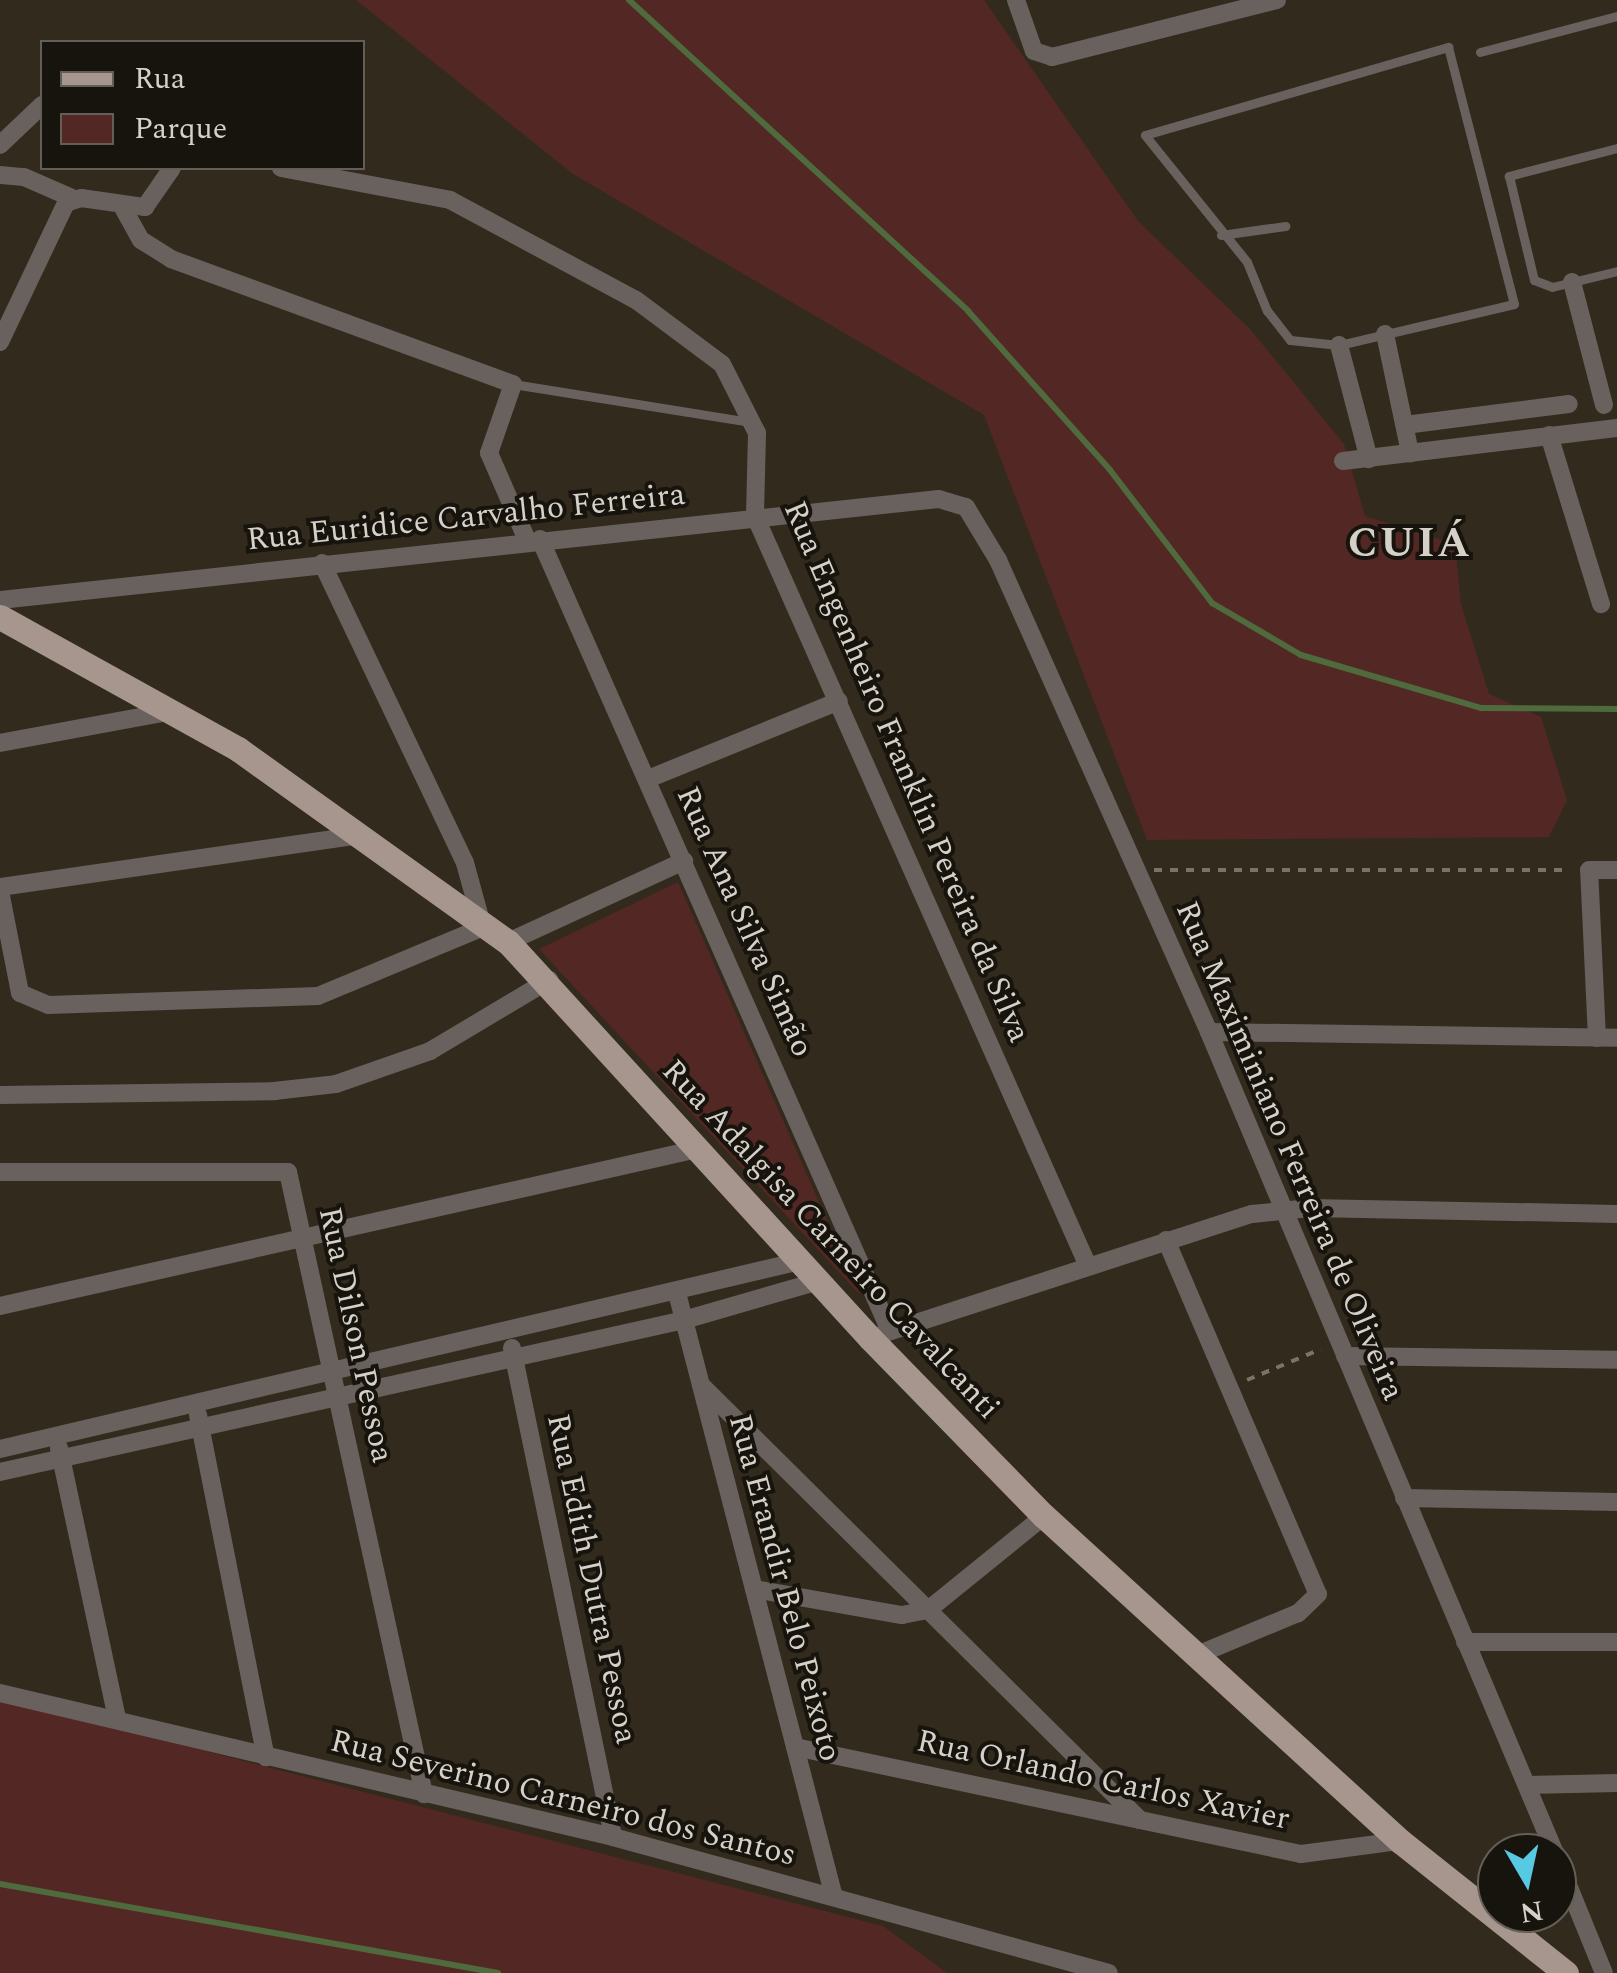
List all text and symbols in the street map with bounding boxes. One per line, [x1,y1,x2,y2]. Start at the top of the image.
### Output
legend [40,40,365,170]
text: Rua [134,56,185,102]
text: Parque [134,106,227,152]
street label: Rua Euridice Carvalho Ferreira [245,476,687,560]
street label: Rua Engenheiro Franklin Pereira da Silva [774,496,1038,1048]
district label: CUIÁ [1348,519,1472,569]
street label: Rua Ana Silva Simão [667,781,821,1063]
street label: Rua Maximiniano Ferreira de Oliveira [1166,896,1412,1406]
street label: Rua Adalgisa Carneiro Cavalcanti [653,1052,1007,1428]
street label: Rua Dilson Pessoa [309,1204,401,1466]
street label: Rua Erandir Belo Peixoto [719,1410,849,1766]
street label: Rua Edith Dutra Pessoa [537,1411,645,1747]
street label: Rua Severino Carneiro dos Santos [326,1723,800,1875]
street label: Rua Orlando Carlos Xavier [913,1723,1293,1839]
north arrow [1477,1833,1577,1933]
text: N [1517,1888,1546,1934]

